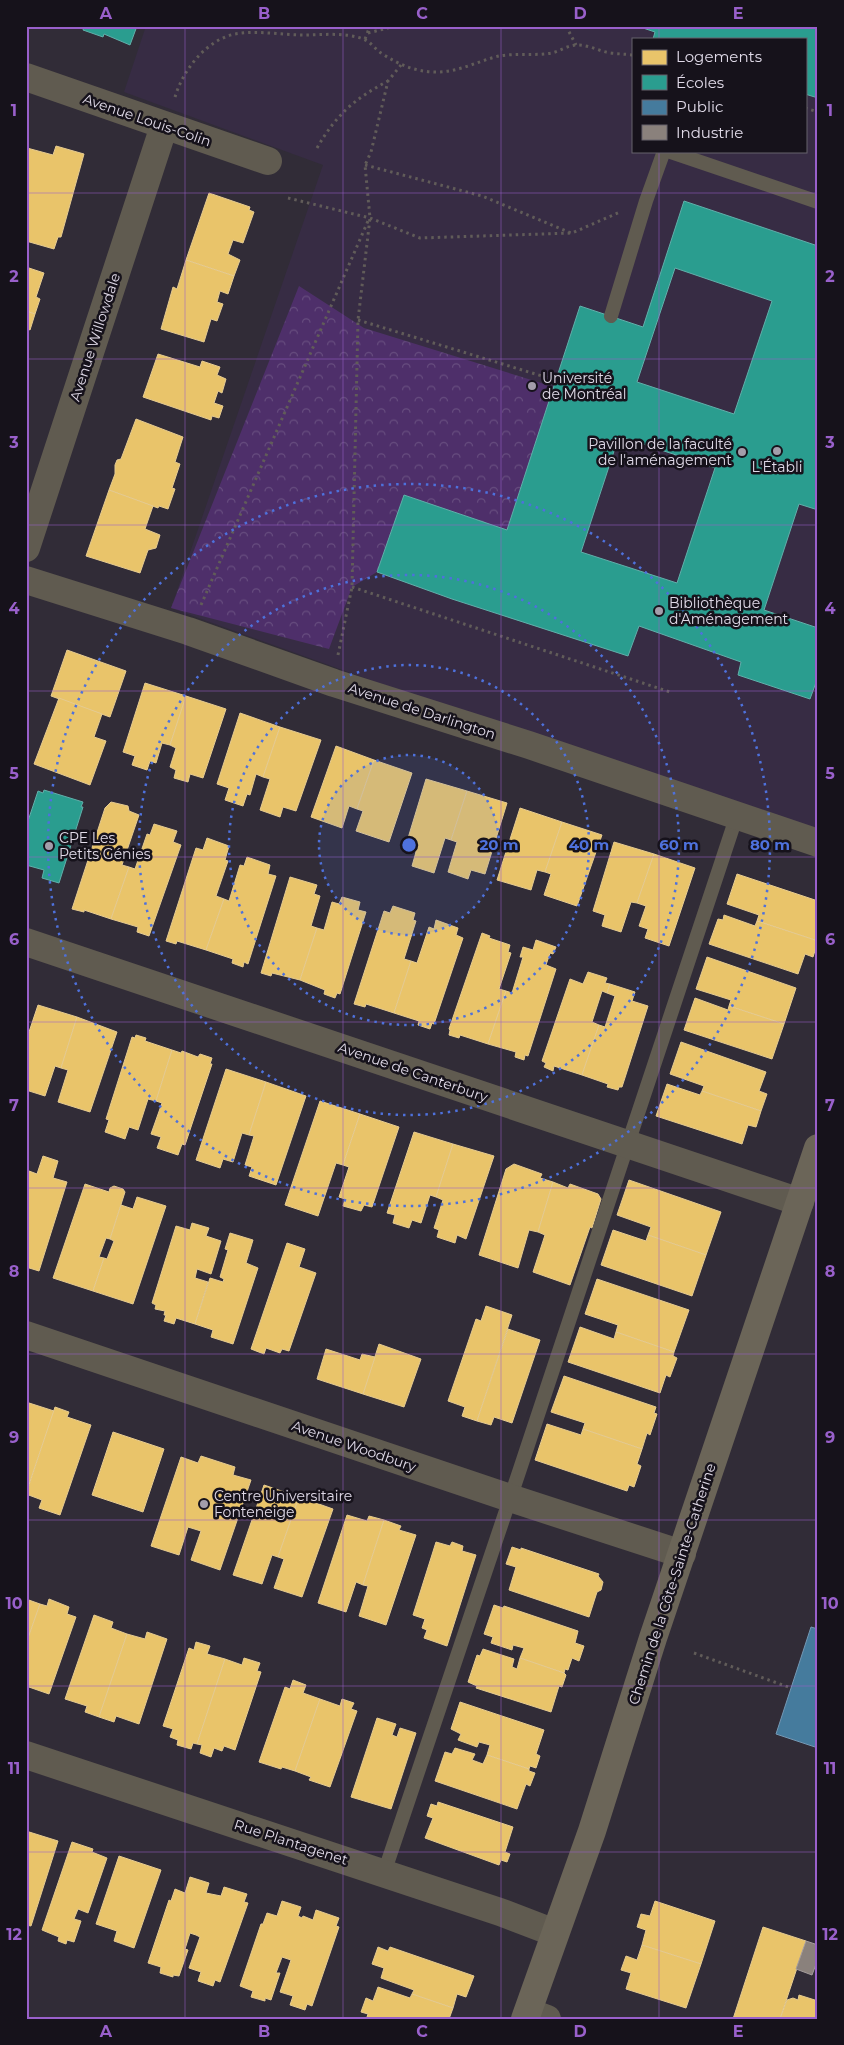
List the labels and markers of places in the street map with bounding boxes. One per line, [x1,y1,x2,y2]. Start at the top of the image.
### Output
place label: Université de Montréal [542,369,627,403]
marker: Université de Montréal [526,380,538,392]
place label: Pavillon de la faculté de l'aménagement [588,435,732,469]
marker: L'Établi [771,445,783,457]
marker: Pavillon de la faculté de l'aménagement [736,446,748,458]
place label: L'Établi [752,458,802,476]
place label: Bibliothèque d'Aménagement [669,594,789,628]
marker: Bibliothèque d'Aménagement [653,605,665,617]
place label: CPE Les Petits Génies [59,829,151,863]
centre of rings [400,836,418,854]
marker: CPE Les Petits Génies [43,840,55,852]
place label: Centre Universitaire Fonteneige [214,1487,352,1521]
marker: Centre Universitaire Fonteneige [198,1498,210,1510]

